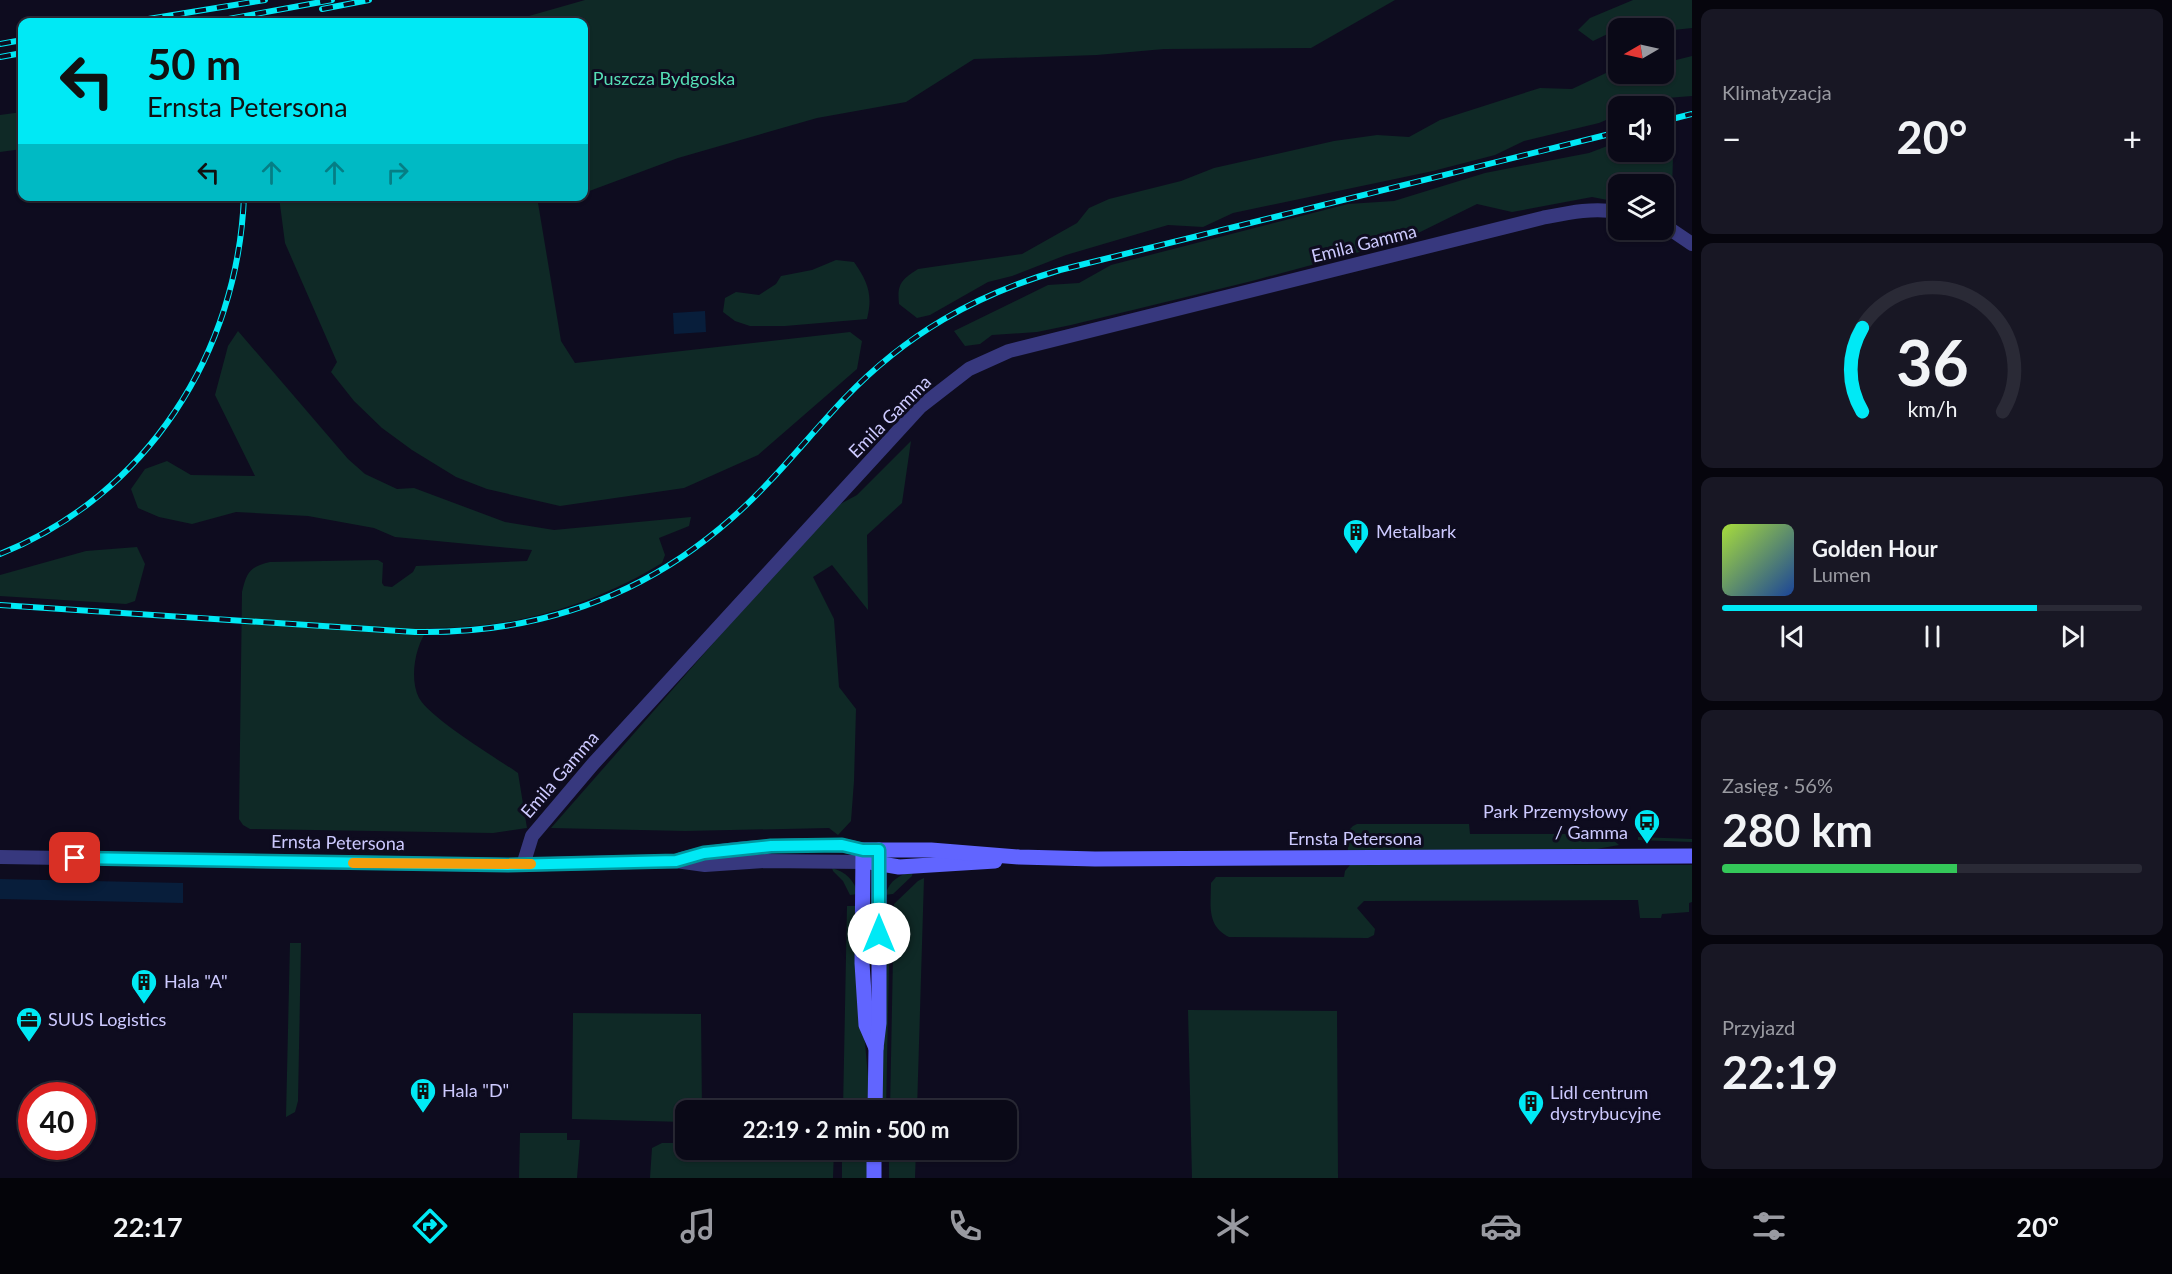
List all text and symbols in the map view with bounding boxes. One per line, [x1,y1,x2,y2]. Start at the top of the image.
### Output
north arrow [1608,18,1674,84]
map controls [1608,18,1674,240]
text: 50 m [147,39,241,89]
icon: left [48,42,126,120]
park label: Puszcza Bydgoska [593,67,735,89]
text: Klimatyzacja [1722,80,1832,104]
text: Ernsta Petersona [147,90,348,123]
button: sound [1608,96,1674,162]
text: 20° [1897,110,1967,164]
text: − [1722,118,1741,158]
text: + [2123,118,2142,158]
icon: left [192,156,225,189]
icon: ahead [255,156,288,189]
icon: ahead [318,156,351,189]
icon: right [381,156,414,189]
button: layers [1608,174,1674,240]
street label: Emila Gamma [1309,219,1419,267]
text: 36 [1896,324,1968,399]
street label: Emila Gamma [843,370,935,462]
text: km/h [1907,397,1957,423]
building icon: Metalbark [1341,517,1371,555]
place label: Metalbark [1376,520,1457,542]
text: Golden Hour [1812,535,1938,562]
text: Lumen [1812,562,1871,586]
icon: previous [1776,620,1809,653]
icon: pause [1916,620,1949,653]
icon: next [2056,620,2089,653]
street label: Emila Gamma [516,726,603,822]
text: Zasięg · 56% [1722,773,1833,797]
place label: Park Przemysłowy / Gamma [1483,800,1629,843]
text: 280 km [1722,803,1873,857]
bus stop icon: Park Przemysłowy / Gamma [1632,807,1662,845]
street label: Ernsta Petersona [1288,827,1422,849]
street label: Ernsta Petersona [271,830,405,854]
pin [49,832,100,883]
icon: arrive [58,841,91,874]
position arrow [847,902,911,966]
building icon: Hala "A" [129,967,159,1005]
place label: Hala "A" [164,970,228,992]
office icon: SUUS Logistics [14,1005,44,1043]
place label: SUUS Logistics [48,1008,167,1030]
text: Przyjazd [1722,1015,1795,1039]
text: 22:19 [1722,1045,1838,1099]
building icon: Hala "D" [408,1076,438,1114]
place label: Hala "D" [442,1079,509,1101]
place label: Lidl centrum dystrybucyjne [1550,1081,1661,1124]
speed limit sign: 40 [18,1082,96,1160]
building icon: Lidl centrum dystrybucyjne [1516,1088,1546,1126]
text: 22:19 · 2 min · 500 m [743,1116,949,1143]
icon: directions [409,1205,451,1247]
icon: music [677,1205,719,1247]
icon: phone [944,1205,986,1247]
icon: climate [1212,1205,1254,1247]
icon: car [1480,1205,1522,1247]
icon: filters [1748,1205,1790,1247]
text: 22:17 [113,1210,183,1243]
text: 20° [2016,1210,2059,1243]

